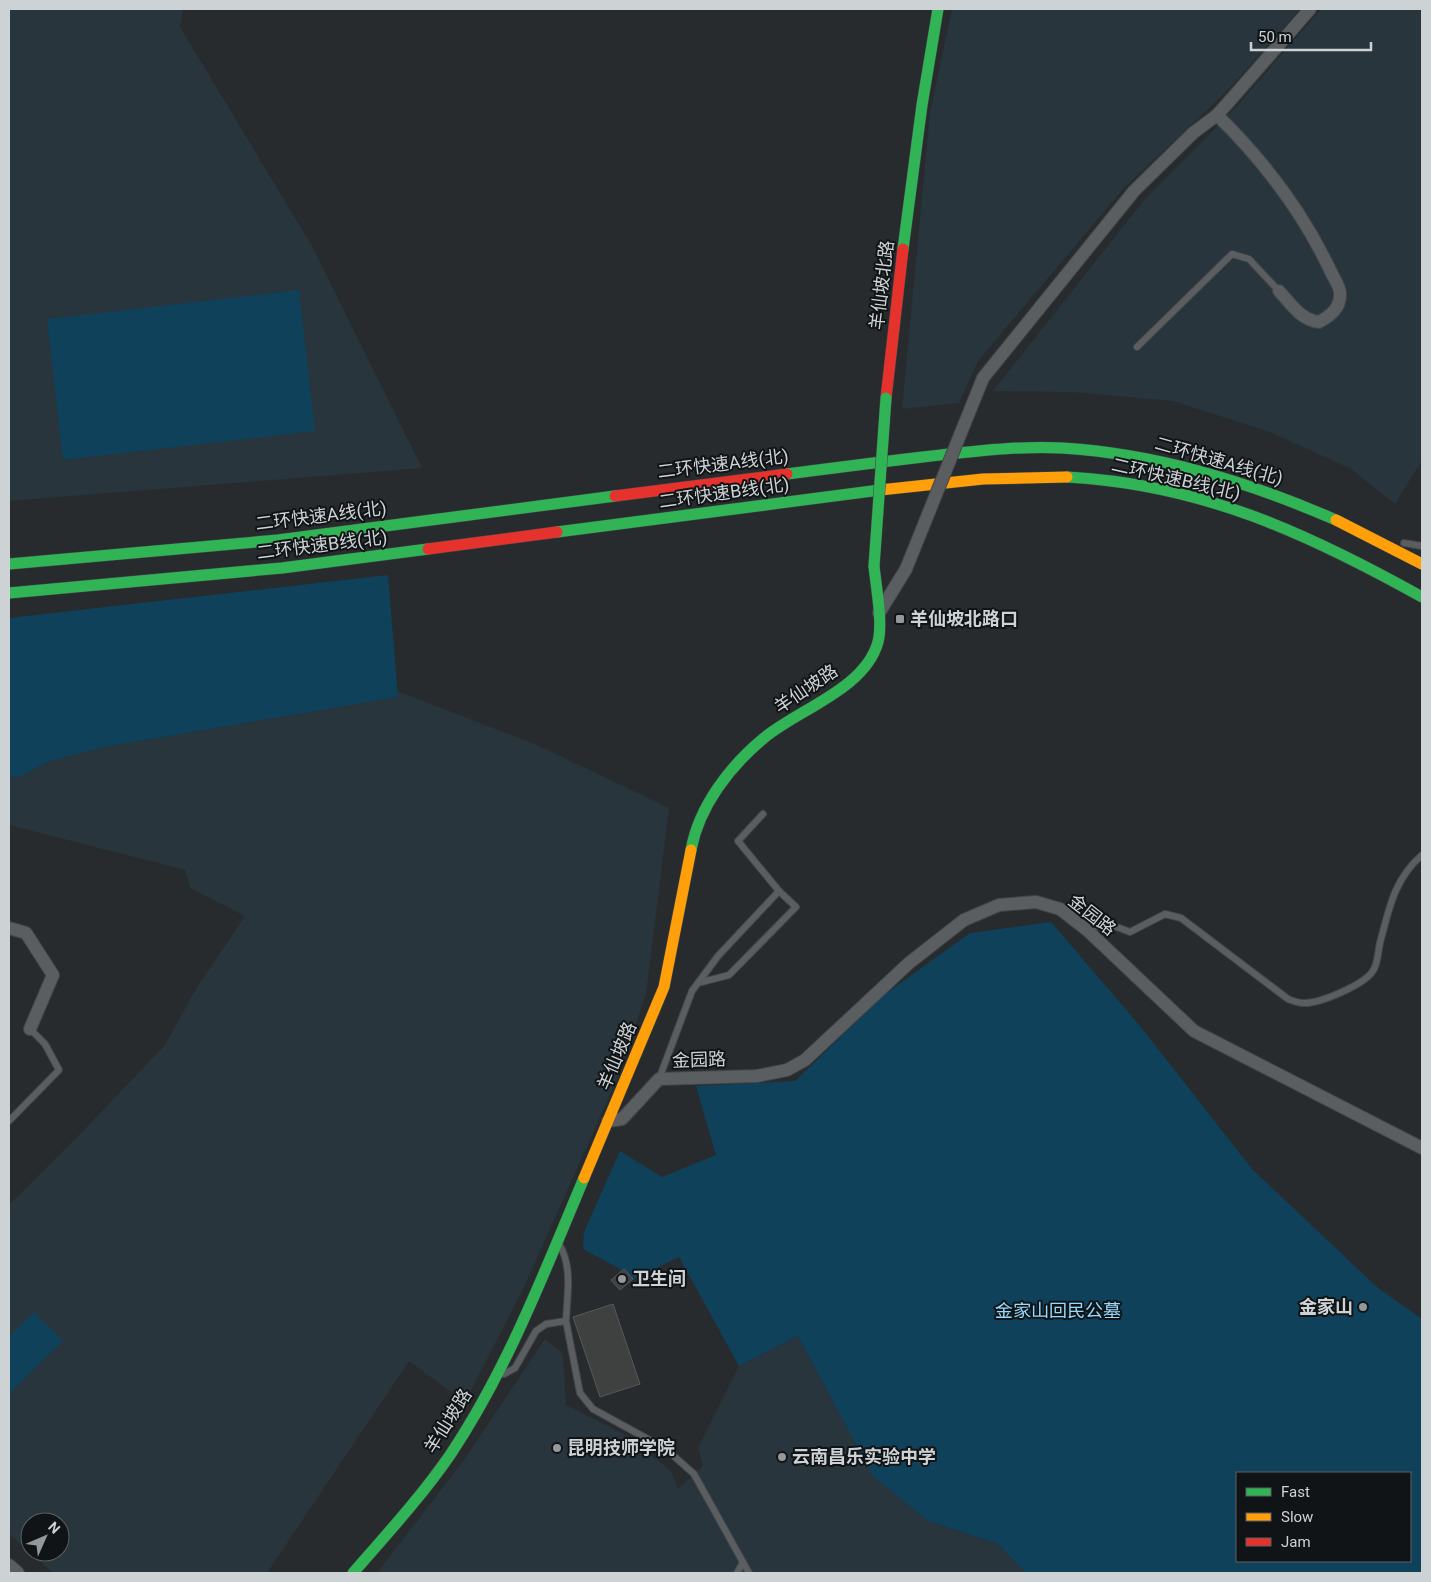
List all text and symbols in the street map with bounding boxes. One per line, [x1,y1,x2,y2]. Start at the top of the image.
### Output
scale bar [1251,20,1371,52]
text: 50 m [1258,28,1292,46]
street label: 羊仙坡北路 [866,239,897,331]
street label: 二环快速A线(北) [1152,432,1286,490]
street label: 二环快速A线(北) [656,445,790,483]
street label: 二环快速B线(北) [1109,453,1243,505]
street label: 二环快速B线(北) [657,473,791,513]
street label: 二环快速A线(北) [254,497,388,535]
street label: 二环快速B线(北) [255,526,389,564]
place label: 羊仙坡北路口 [910,608,1018,629]
marker: 羊仙坡北路口 [894,613,906,625]
street label: 羊仙坡路 [770,660,841,717]
street label: 金园路 [1065,890,1120,940]
street label: 羊仙坡路 [593,1019,640,1093]
street label: 金园路 [672,1048,726,1071]
place label: 卫生间 [632,1268,686,1289]
marker: 卫生间 [616,1273,628,1285]
place label: 金家山 [1299,1296,1353,1317]
park label: 金家山回民公墓 [995,1300,1121,1321]
marker: 金家山 [1357,1301,1369,1313]
street label: 羊仙坡路 [420,1385,476,1457]
place label: 昆明技师学院 [567,1437,675,1458]
marker: 昆明技师学院 [551,1442,563,1454]
place label: 云南昌乐实验中学 [792,1446,936,1467]
marker: 云南昌乐实验中学 [776,1451,788,1463]
legend [1236,1472,1411,1562]
text: Fast [1281,1483,1310,1501]
text: Slow [1281,1508,1313,1526]
north arrow [20,1512,70,1562]
text: N [45,1519,63,1537]
text: Jam [1281,1533,1311,1551]

